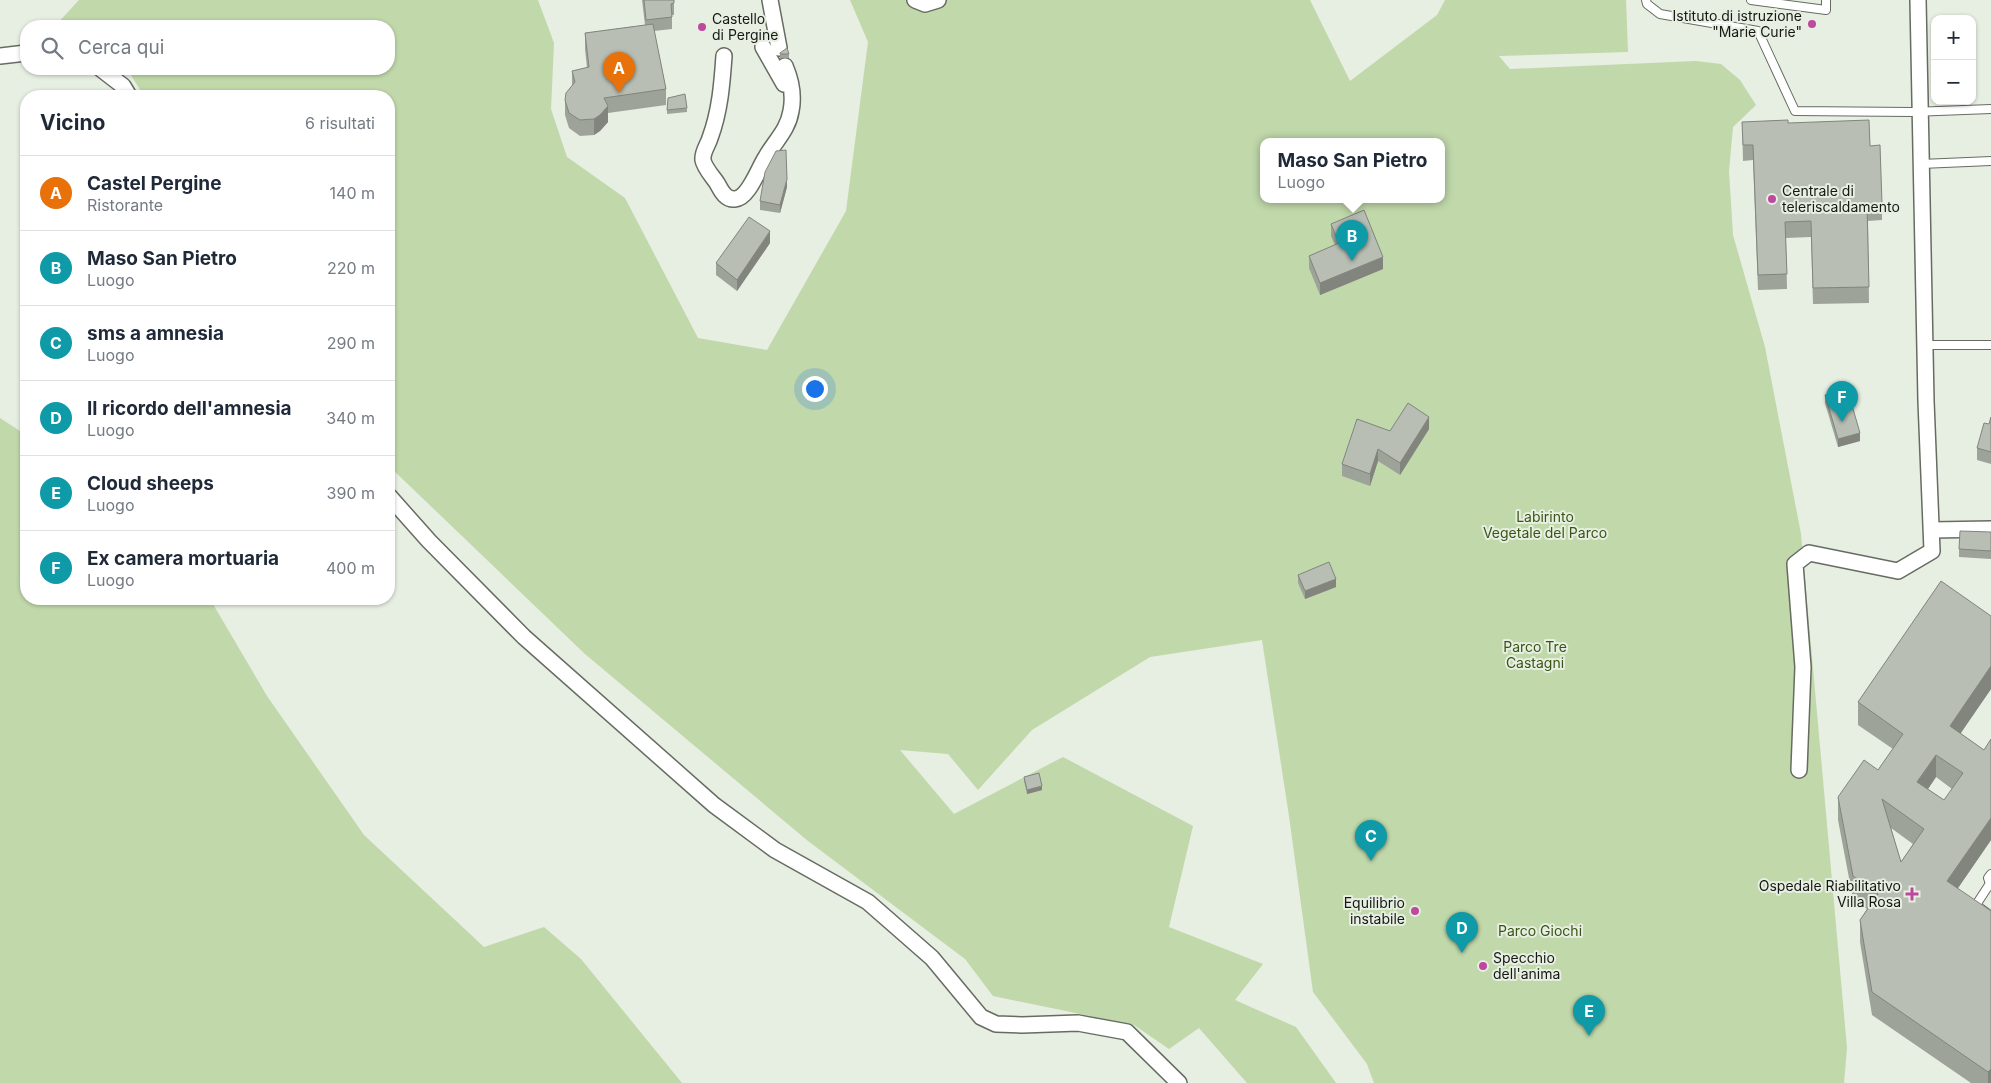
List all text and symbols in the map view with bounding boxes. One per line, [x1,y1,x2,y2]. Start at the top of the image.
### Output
place label: Istituto di istruzione "Marie Curie" [1672,7,1802,40]
place label: Castello di Pergine [712,10,778,43]
map controls [1931,15,1976,105]
button: + [1931,15,1976,60]
marker: Istituto di istruzione "Marie Curie" [1806,18,1818,30]
search box [20,20,395,75]
marker: Castello di Pergine [696,21,708,33]
icon: search [38,34,66,62]
text: Cerca qui [78,36,164,59]
pin: A [603,52,635,93]
button: − [1931,60,1976,105]
text: Vicino [40,110,105,135]
text: 6 risultati [305,113,375,133]
popup [1260,138,1445,203]
text: Maso San Pietro [1278,149,1428,172]
text: Castel Pergine [87,172,222,195]
text: Luogo [1278,172,1325,192]
place label: Centrale di teleriscaldamento [1782,182,1900,215]
text: A [50,183,62,203]
text: 140 m [330,183,375,203]
marker: Centrale di teleriscaldamento [1766,193,1778,205]
text: Ristorante [87,195,163,215]
pin: B [1336,220,1368,261]
text: Maso San Pietro [87,247,237,270]
text: B [51,258,61,278]
text: 220 m [327,258,375,278]
text: Luogo [87,270,135,290]
text: sms a amnesia [87,322,224,345]
text: C [50,333,62,353]
text: 290 m [327,333,375,353]
text: Luogo [87,345,135,365]
your location [802,376,828,402]
pin: F [1826,381,1858,422]
text: Il ricordo dell'amnesia [87,397,292,420]
text: D [50,408,62,428]
text: 340 m [326,408,375,428]
text: Luogo [87,420,135,440]
text: Cloud sheeps [87,472,214,495]
text: E [51,483,61,503]
text: 390 m [327,483,375,503]
text: Luogo [87,495,135,515]
park label: Labirinto Vegetale del Parco [1483,508,1607,541]
text: Ex camera mortuaria [87,547,279,570]
text: F [51,558,61,578]
text: 400 m [326,558,375,578]
text: Luogo [87,570,135,590]
park label: Parco Tre Castagni [1503,638,1567,671]
pin: C [1355,820,1387,861]
place label: Ospedale Riabilitativo Villa Rosa [1759,877,1901,910]
marker: Ospedale Riabilitativo Villa Rosa [1905,887,1919,901]
place label: Equilibrio instabile [1344,894,1405,927]
marker: Equilibrio instabile [1409,905,1421,917]
pin: D [1446,912,1478,953]
park label: Parco Giochi [1498,922,1582,939]
place label: Specchio dell'anima [1493,949,1560,982]
marker: Specchio dell'anima [1477,960,1489,972]
pin: E [1573,995,1605,1036]

